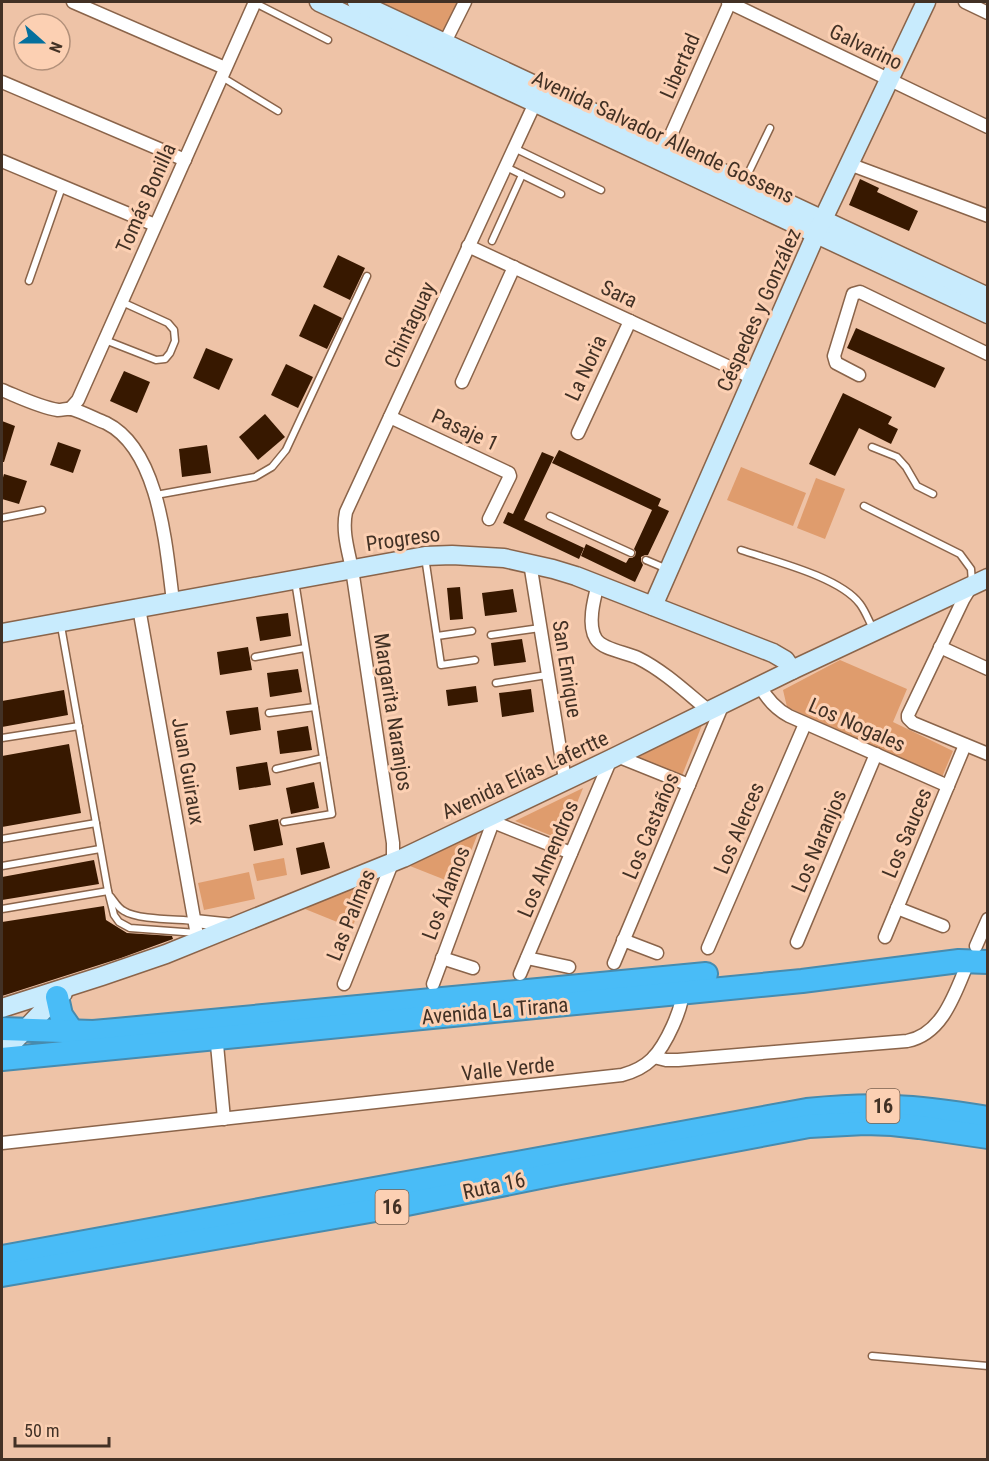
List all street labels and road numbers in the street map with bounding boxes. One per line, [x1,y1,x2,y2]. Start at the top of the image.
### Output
street label: Galvarino [826,19,906,75]
street label: Libertad [655,30,705,102]
street label: Avenida Salvador Allende Gossens [528,66,798,208]
street label: Tomás Bonilla [111,139,181,257]
street label: Céspedes y González [712,225,806,395]
street label: Sara [597,275,641,313]
street label: Chintaguay [380,278,441,372]
street label: La Noria [560,331,612,405]
street label: Pasaje 1 [428,404,502,456]
street label: Progreso [364,522,442,556]
street label: San Enrique [547,619,587,720]
street label: Margarita Naranjos [369,632,417,792]
street label: Los Nogales [805,693,909,757]
street label: Juan Guiraux [167,716,209,826]
street label: Avenida Elías Lafertte [438,726,612,824]
street label: Los Castaños [618,769,684,883]
street label: Los Alerces [709,779,769,877]
street label: Los Sauces [877,785,937,881]
street label: Los Naranjos [787,786,851,896]
street label: Los Almendros [513,797,583,921]
street label: Los Álamos [417,843,475,943]
street label: Las Palmas [322,866,380,964]
street label: Avenida La Tirana [421,993,569,1029]
street label: Valle Verde [460,1052,556,1086]
road number: 16 [866,1089,900,1123]
street label: Ruta 16 [461,1168,527,1204]
road number: 16 [376,1190,408,1224]

